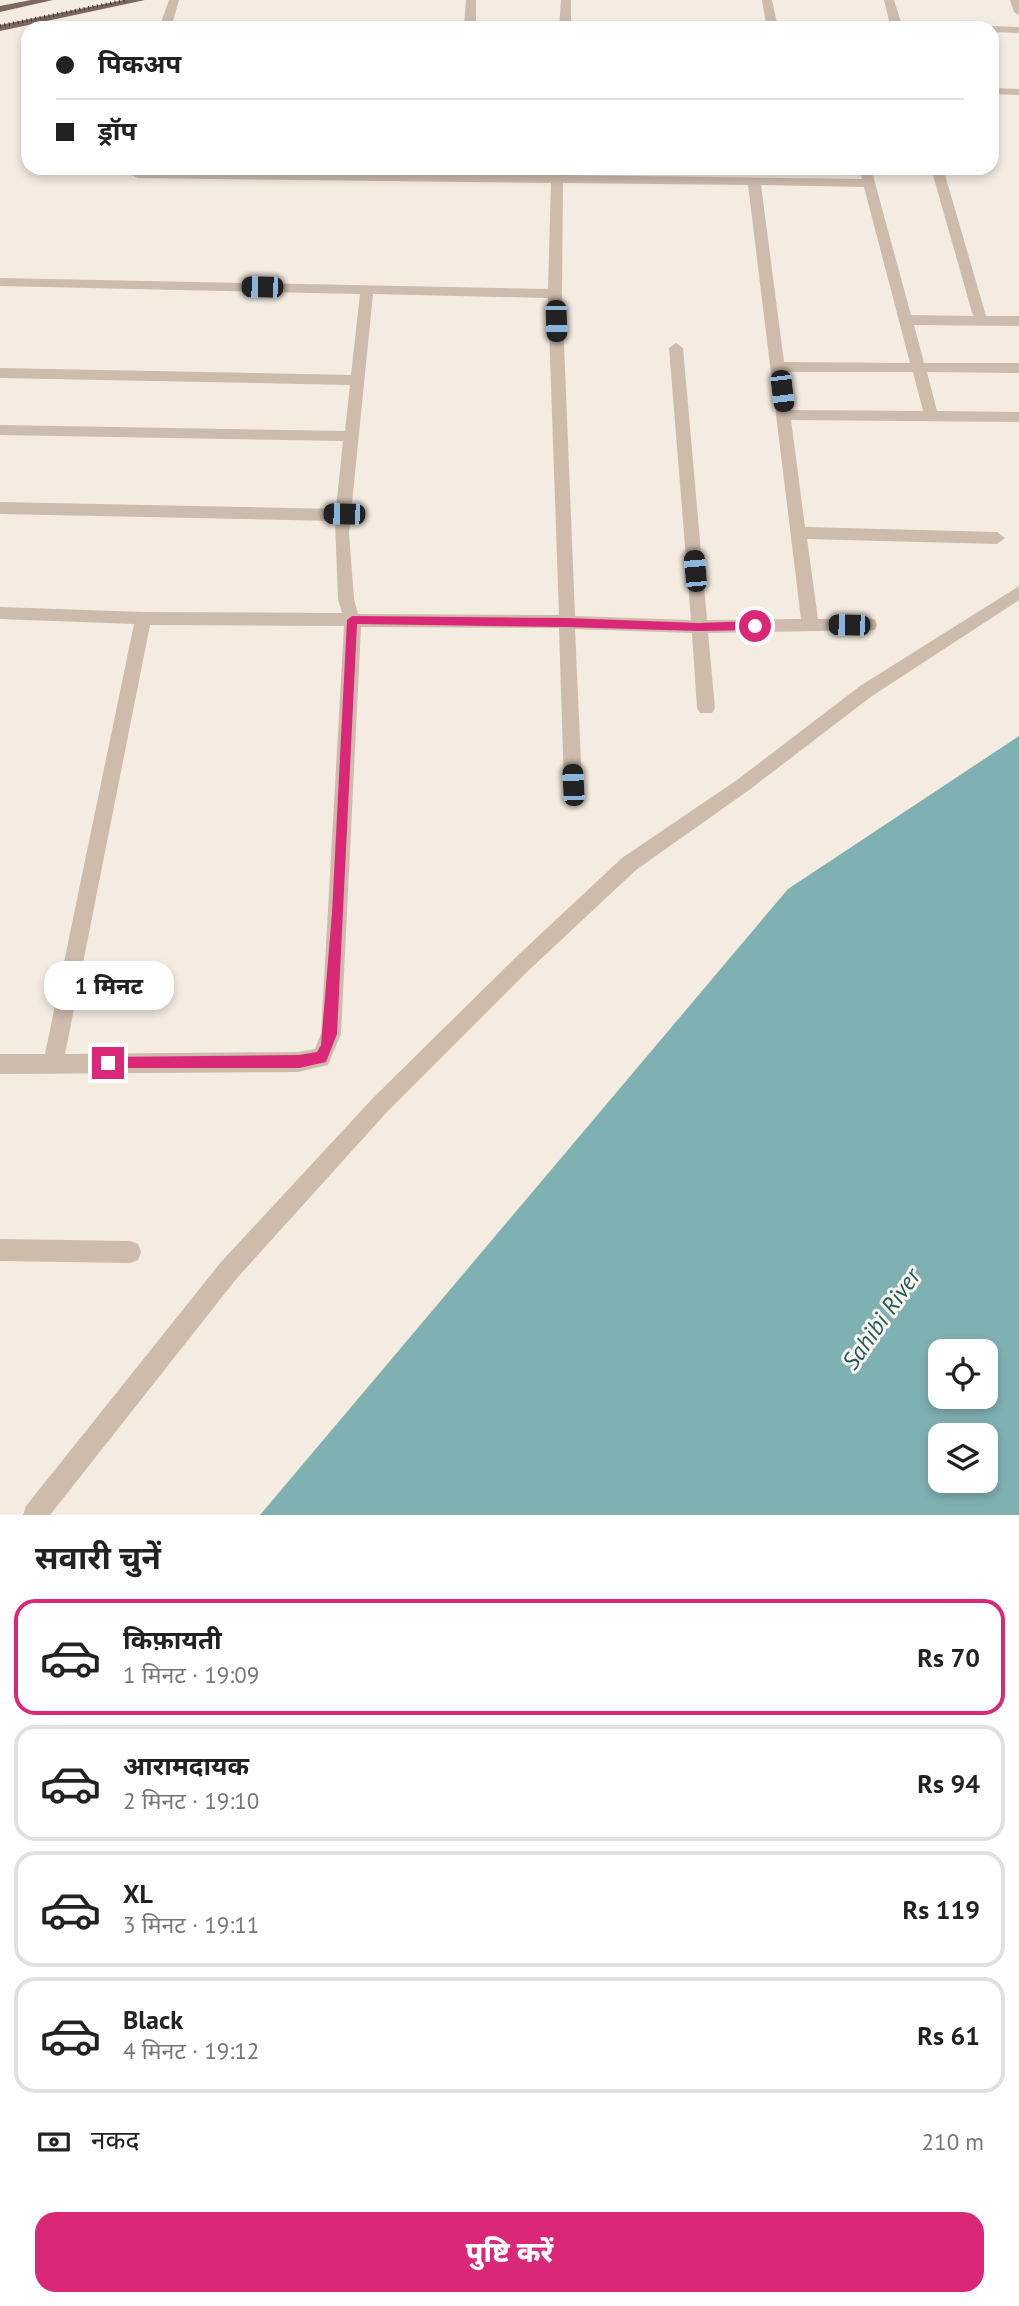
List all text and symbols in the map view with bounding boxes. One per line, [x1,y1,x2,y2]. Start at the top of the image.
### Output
text: पिकअप [98,47,181,80]
text: ड्रॉप [98,114,136,147]
car [241,276,284,298]
car [545,300,568,342]
car [770,369,795,413]
car [323,503,366,525]
car [683,549,708,593]
route start [739,610,771,642]
car [828,614,871,636]
car [562,763,585,807]
callout: 1 मिनट [43,962,173,1010]
text: 1 मिनट [75,971,143,1000]
route end [92,1047,124,1079]
water label: Sahibi River [835,1261,928,1376]
map controls [928,1339,998,1493]
button: locate [928,1339,998,1409]
button: layers [928,1423,998,1493]
text: सवारी चुनें [35,1536,161,1578]
text: किफ़ायती [123,1623,222,1656]
icon: car [39,1626,102,1689]
text: Rs 70 [917,1641,980,1674]
text: 1 मिनट · 19:09 [123,1660,259,1689]
text: आरामदायक [123,1749,249,1782]
icon: car [39,1752,102,1815]
text: Rs 94 [917,1767,980,1800]
text: 2 मिनट · 19:10 [123,1786,259,1815]
text: XL [123,1877,153,1910]
icon: car [39,1878,102,1941]
text: Rs 119 [903,1893,980,1926]
text: 3 मिनट · 19:11 [123,1910,259,1939]
text: Black [123,2003,183,2036]
icon: car [39,2004,102,2067]
text: Rs 61 [917,2019,980,2052]
text: 4 मिनट · 19:12 [123,2036,259,2065]
icon: cash [35,2123,73,2161]
text: नकद [91,2123,139,2156]
text: 210 m [922,2127,984,2156]
button: पुष्टि करें [35,2212,984,2292]

